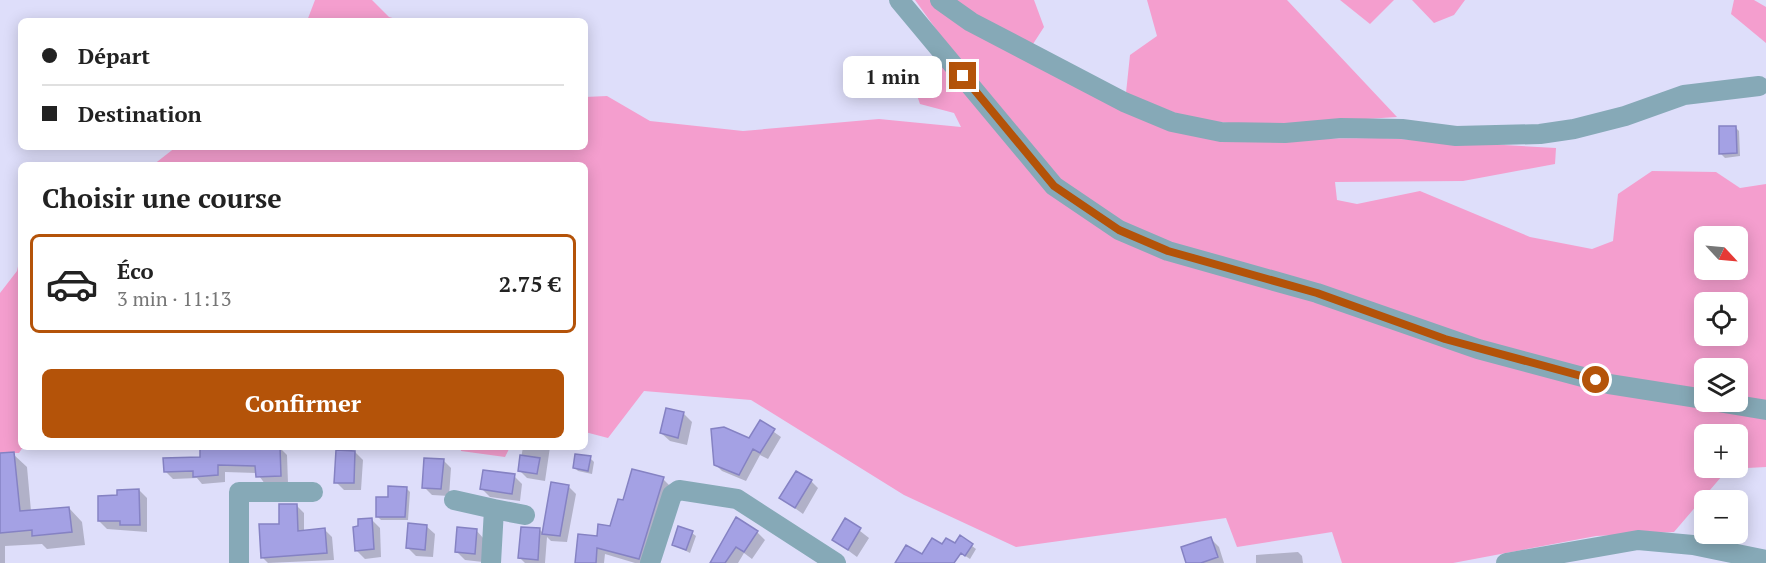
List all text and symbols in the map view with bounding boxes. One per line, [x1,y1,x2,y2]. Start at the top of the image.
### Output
text: Départ [78,41,150,70]
callout: 1 min [843,55,942,97]
route end [949,62,976,89]
text: 1 min [865,63,920,90]
text: Destination [78,99,202,128]
text: Choisir une course [42,180,282,216]
north arrow [1694,226,1748,280]
map controls [1694,226,1748,544]
text: Éco [117,256,154,285]
icon: car [45,257,99,311]
text: 2.75 € [499,269,561,298]
text: 3 min · 11:13 [117,285,231,312]
button: locate [1694,292,1748,346]
button: layers [1694,358,1748,412]
route start [1582,366,1609,393]
button: Confirmer [42,369,564,438]
button: + [1694,424,1748,478]
button: − [1694,490,1748,544]

